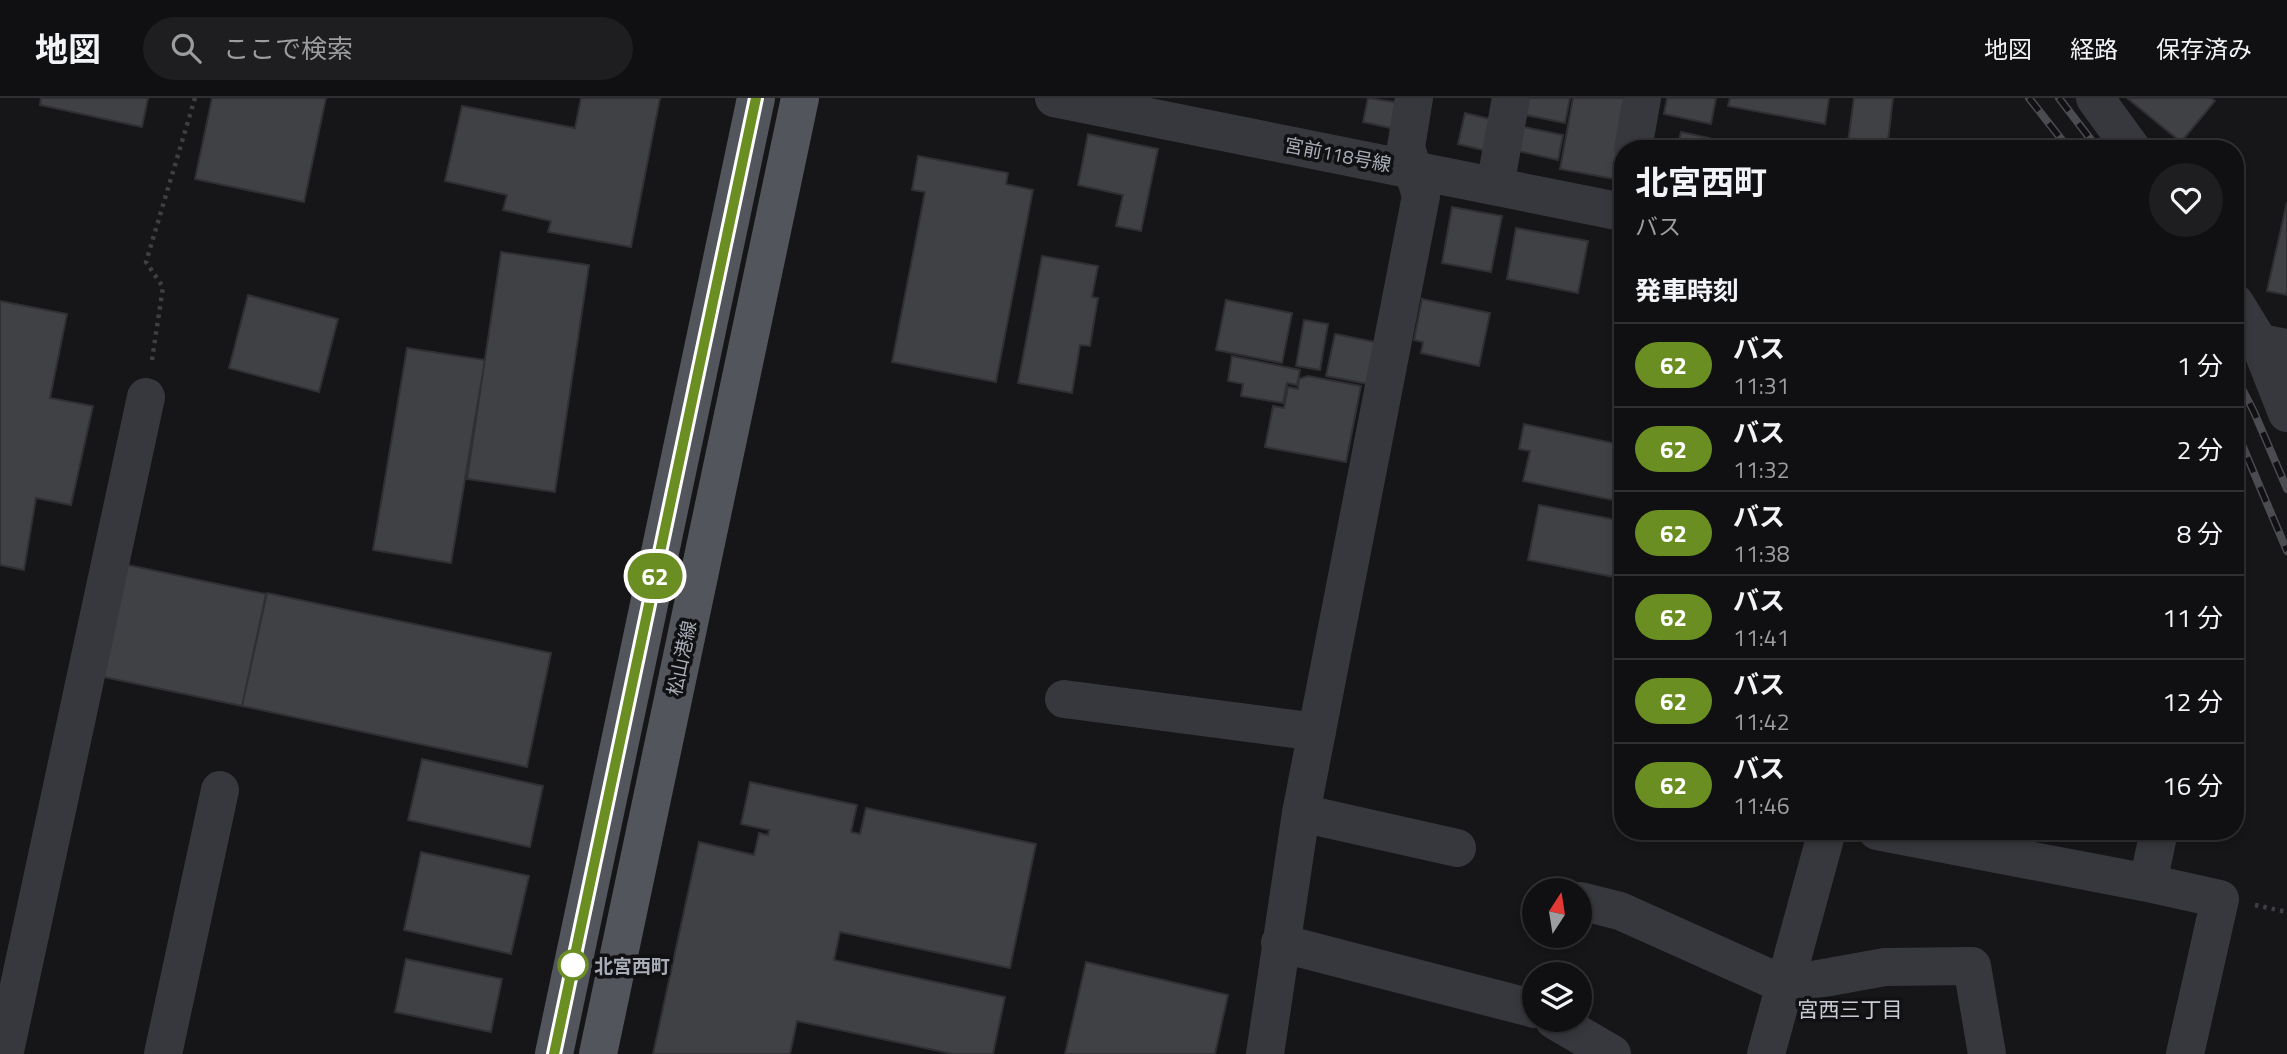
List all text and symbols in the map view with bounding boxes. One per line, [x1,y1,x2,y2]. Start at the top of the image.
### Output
search box [143,17,633,80]
text: 地図 [35,24,101,74]
icon: search [167,29,205,67]
text: ここで検索 [223,29,353,68]
text: 地図 [1984,31,2032,67]
text: 経路 [2070,31,2118,67]
text: 保存済み [2156,31,2252,67]
street label: 宮前118号線 [1282,129,1394,179]
text: 北宮西町 [1635,157,1767,207]
button: heart [2149,163,2223,237]
text: バス [1635,209,1681,244]
text: 発車時刻 [1635,271,1739,310]
text: バス [1733,329,1785,368]
text: 1 分 [2177,346,2223,385]
text: 62 [1660,347,1687,383]
text: 11:31 [1733,368,1790,403]
text: バス [1733,413,1785,452]
text: 2 分 [2177,430,2223,469]
text: 62 [1660,431,1687,467]
text: 11:32 [1733,452,1790,487]
text: バス [1733,497,1785,536]
text: 8 分 [2177,514,2223,553]
text: 62 [1660,515,1687,551]
text: 11:38 [1733,536,1790,571]
line badge: 62 [624,553,686,599]
text: 62 [642,558,668,594]
text: バス [1733,581,1785,620]
text: 11 分 [2162,598,2223,637]
text: 62 [1660,599,1687,635]
street label: 松山港線 [659,618,703,698]
text: 11:41 [1733,620,1790,655]
text: バス [1733,665,1785,704]
text: 12 分 [2162,682,2223,721]
text: 62 [1660,683,1687,719]
text: 11:42 [1733,704,1790,739]
text: バス [1733,749,1785,788]
text: 16 分 [2162,766,2223,805]
text: 62 [1660,767,1687,803]
text: 11:46 [1733,788,1790,823]
north arrow [1522,878,1592,948]
map controls [1522,878,1592,1032]
marker: 北宮西町 [558,950,588,980]
place label: 北宮西町 [594,951,670,980]
button: layers [1522,962,1592,1032]
district label: 宮西三丁目 [1798,993,1903,1025]

